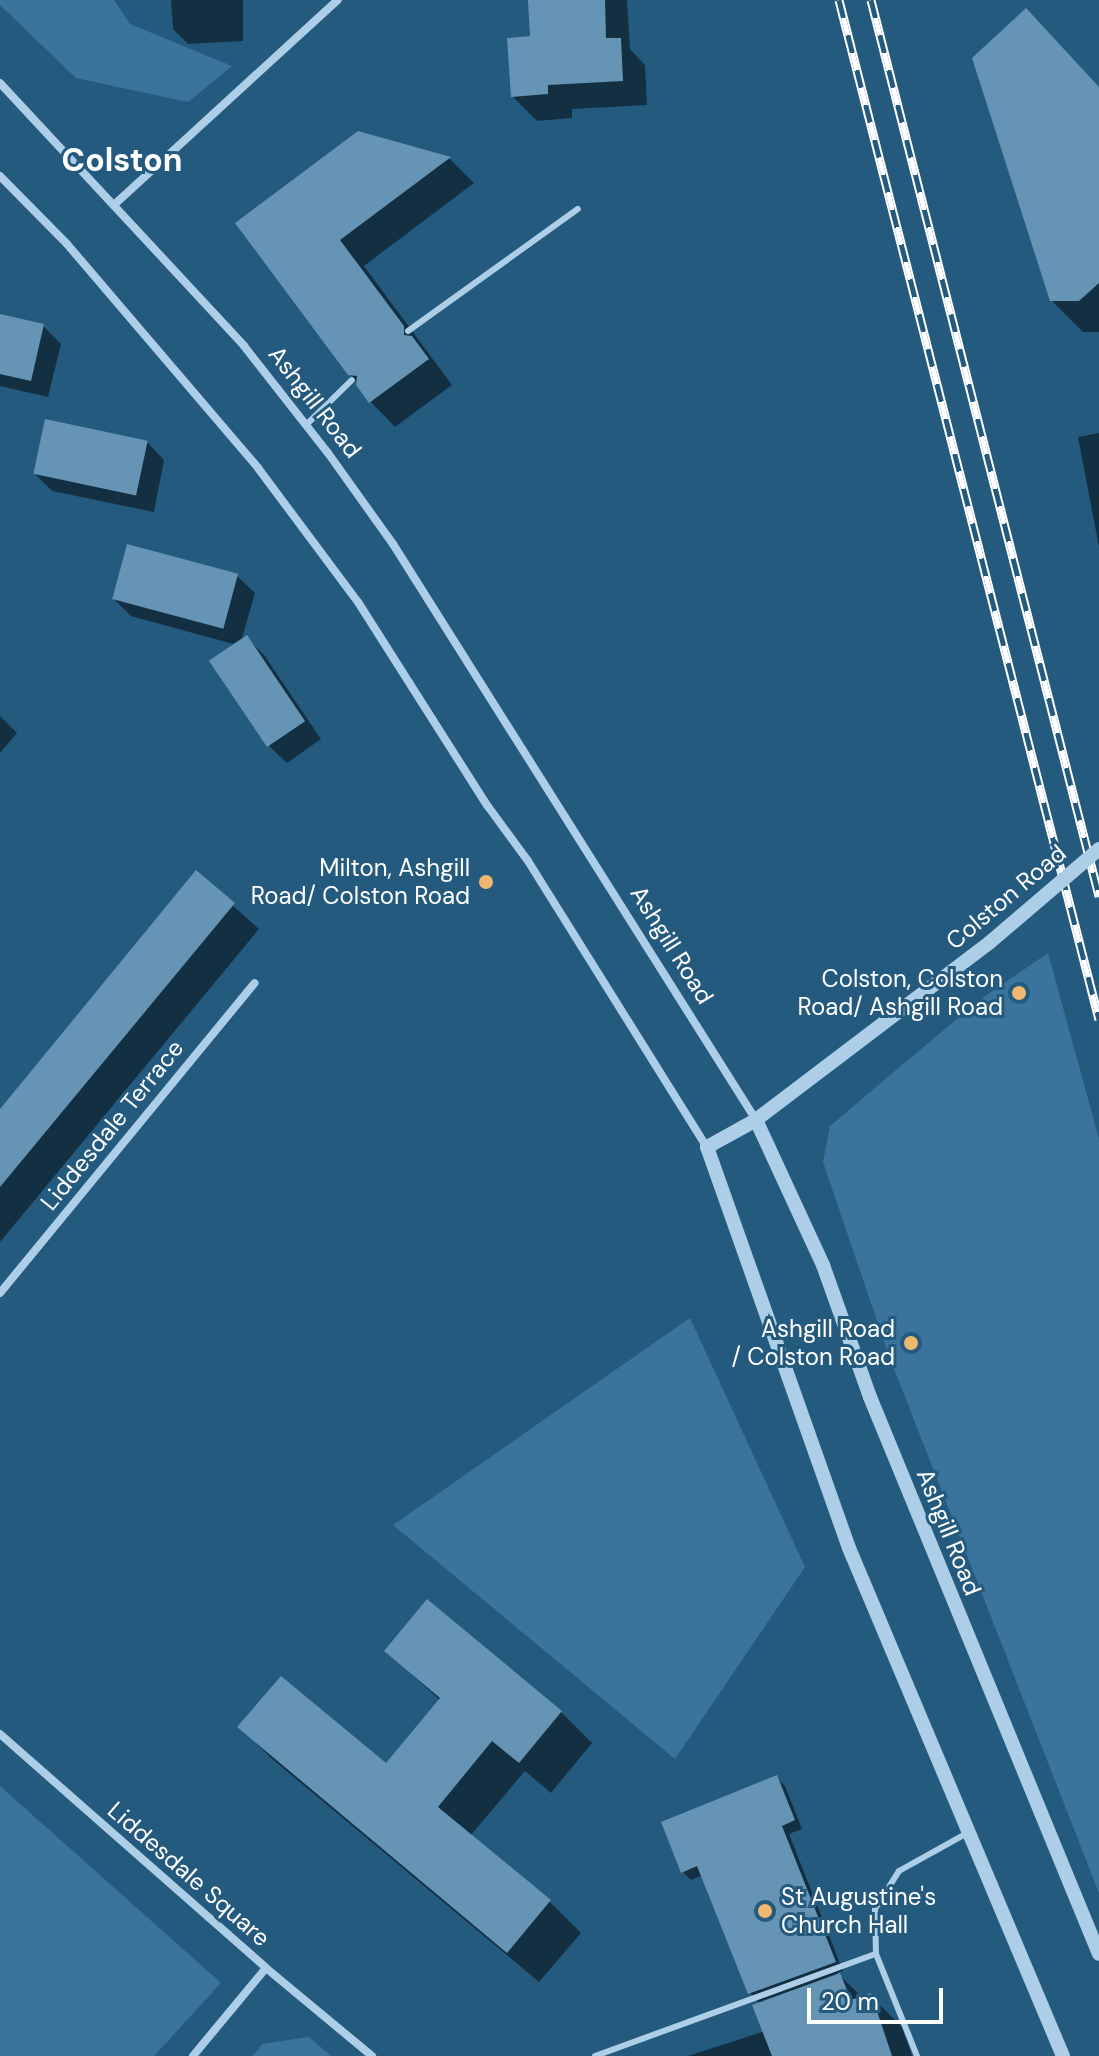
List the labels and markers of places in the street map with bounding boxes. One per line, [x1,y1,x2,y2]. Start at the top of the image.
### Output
place label: Milton, Ashgill Road/ Colston Road [251,854,470,910]
marker: Milton, Ashgill Road/ Colston Road [477,873,495,891]
place label: Colston, Colston Road/ Ashgill Road [797,965,1003,1021]
marker: Colston, Colston Road/ Ashgill Road [1010,984,1028,1002]
place label: Ashgill Road / Colston Road [732,1315,895,1371]
marker: Ashgill Road / Colston Road [902,1334,920,1352]
place label: St Augustine's Church Hall [781,1883,936,1939]
marker: St Augustine's Church Hall [756,1902,774,1920]

